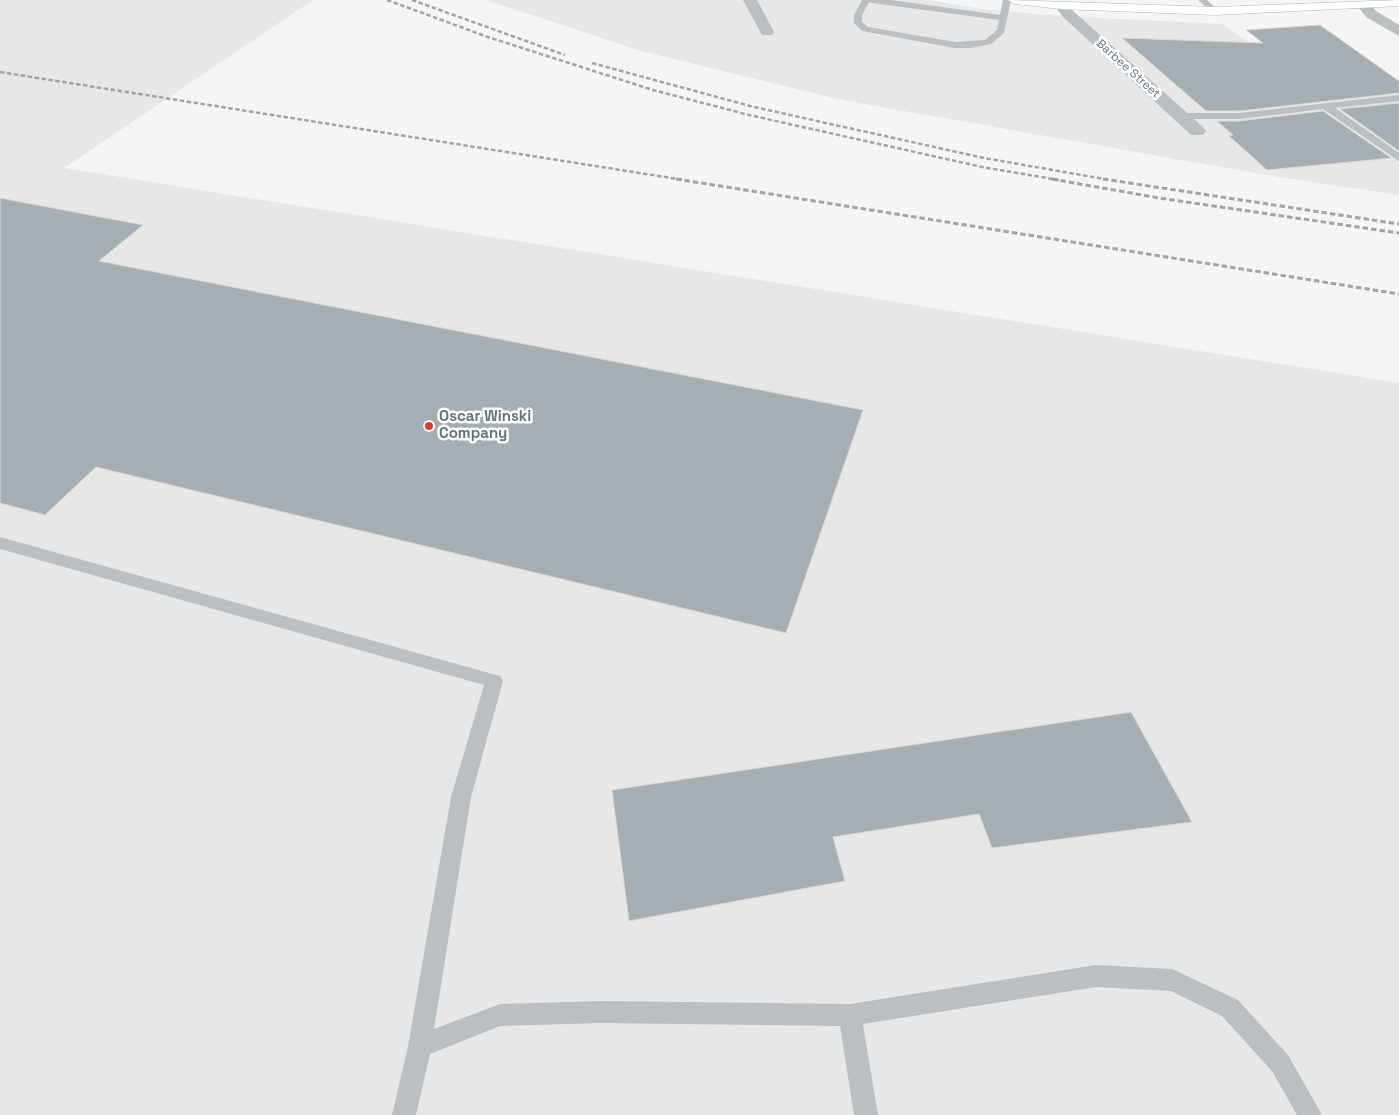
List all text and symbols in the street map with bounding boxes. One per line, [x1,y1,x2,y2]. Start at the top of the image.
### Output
street label: Barbee Street [1093,37,1163,101]
place label: Oscar Winski Company [439,408,531,443]
marker: Oscar Winski Company [423,420,435,432]

